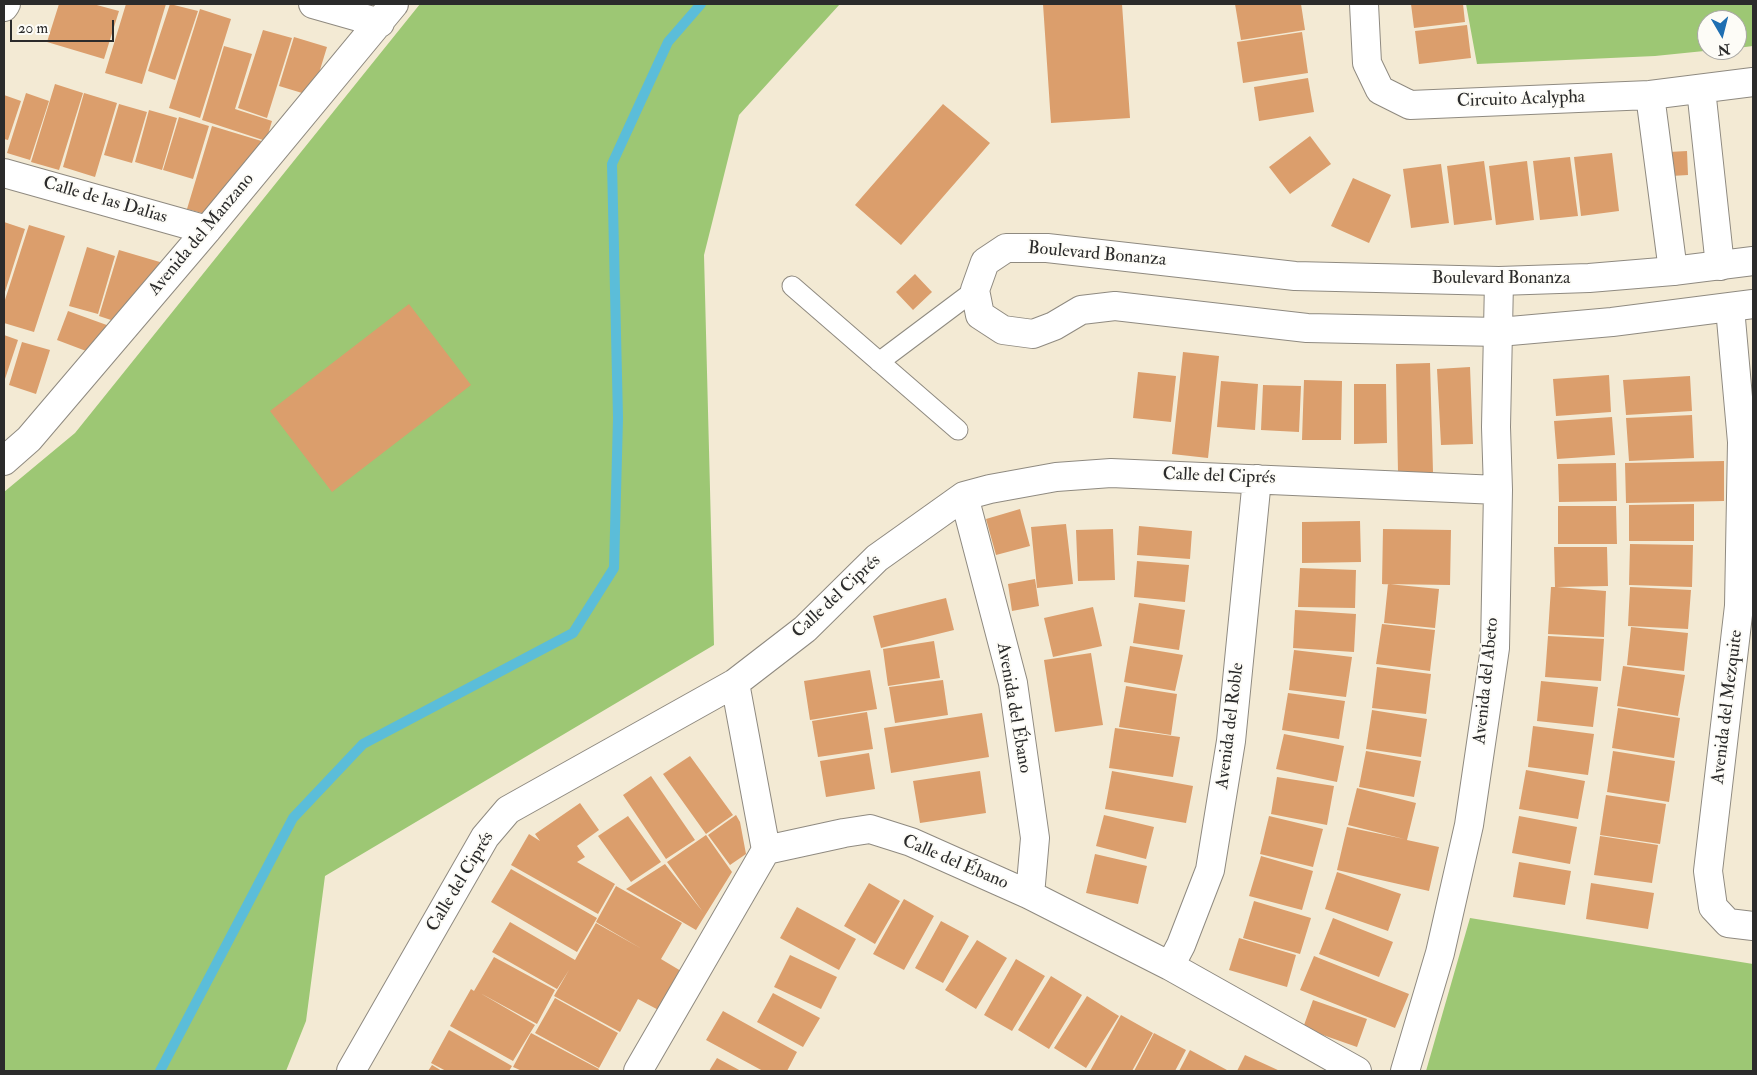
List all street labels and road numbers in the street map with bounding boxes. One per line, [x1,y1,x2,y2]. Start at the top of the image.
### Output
street label: Circuito Acalypha [1456,87,1586,113]
street label: Avenida del Manzano [145,169,259,301]
street label: Calle de las Dalias [40,173,170,229]
street label: Boulevard Bonanza [1027,238,1167,272]
street label: Boulevard Bonanza [1432,268,1570,290]
street label: Calle del Ciprés [1162,464,1276,490]
street label: Calle del Ciprés [788,551,886,643]
street label: Avenida del Abeto [1470,617,1504,745]
street label: Avenida del Mezquite [1708,629,1748,785]
street label: Avenida del Ébano [991,641,1035,775]
street label: Avenida del Roble [1213,662,1249,790]
street label: Calle del Ciprés [423,828,499,936]
street label: Calle del Ébano [899,831,1011,895]

